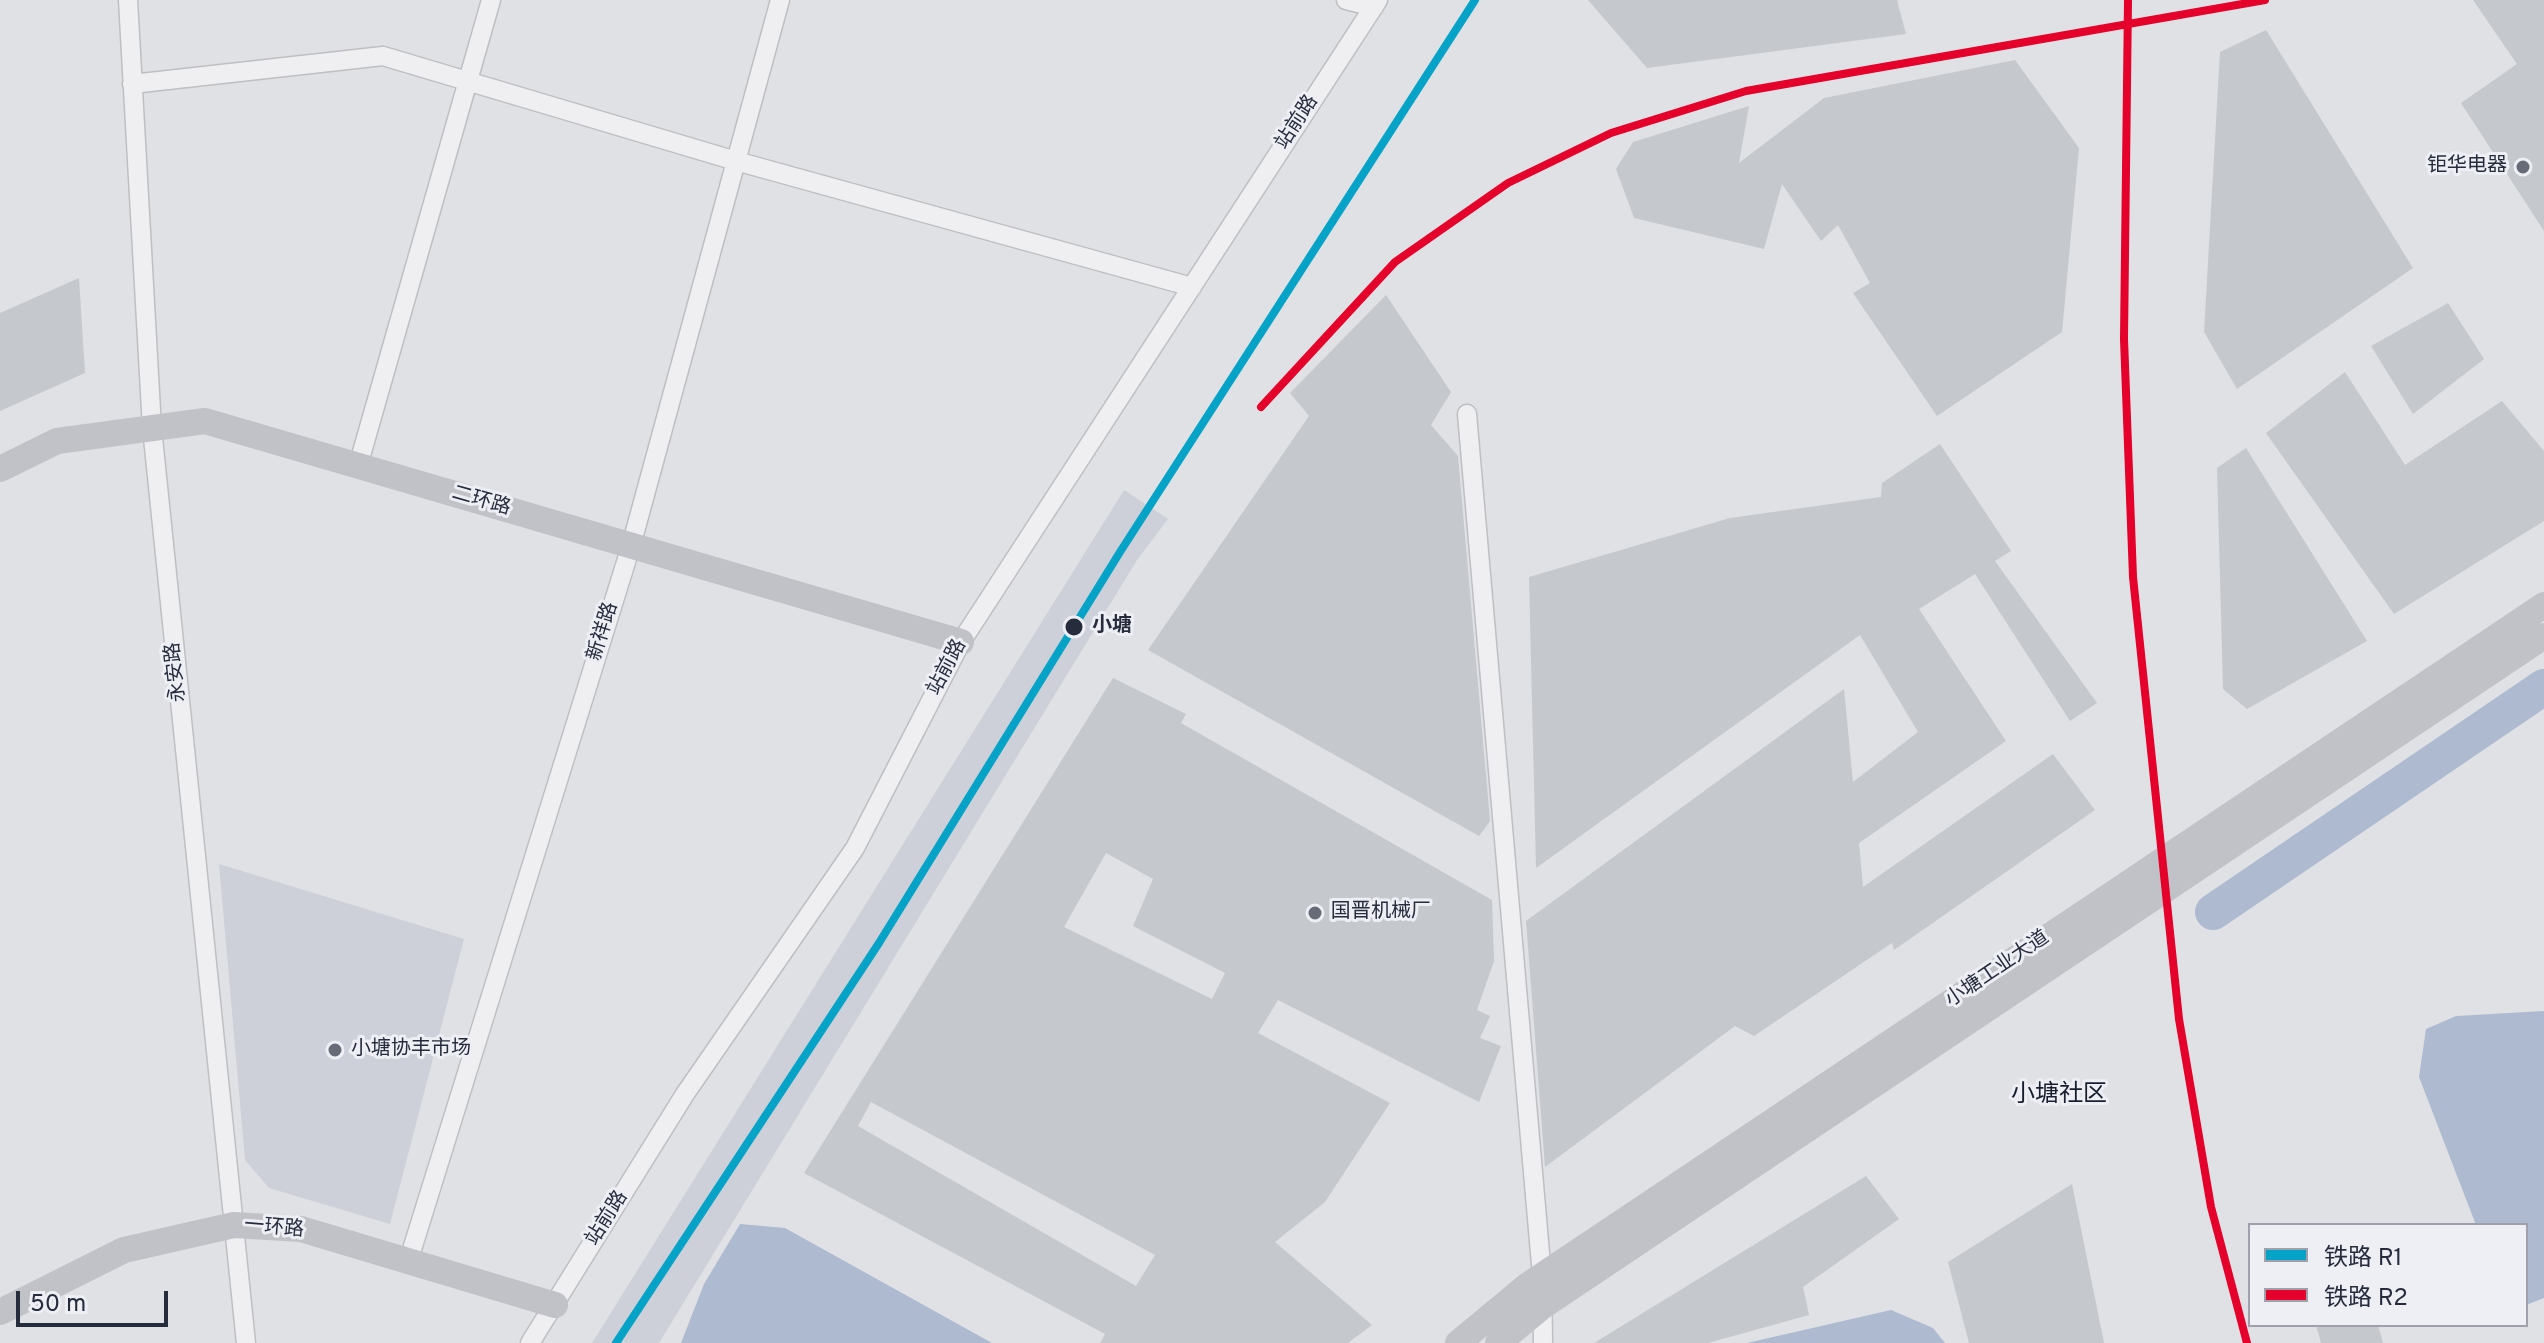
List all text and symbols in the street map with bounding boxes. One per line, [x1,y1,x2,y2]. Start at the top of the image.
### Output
street label: 站前路 [1272,91,1324,155]
place label: 钜华电器 [2427,155,2507,179]
marker: 钜华电器 [2514,158,2532,176]
street label: 二环路 [449,482,513,522]
street label: 新祥路 [584,600,624,664]
place label: 小塘 [1092,615,1132,639]
marker: 小塘 [1063,616,1085,638]
street label: 站前路 [923,636,973,700]
street label: 永安路 [162,641,192,703]
place label: 国晋机械厂 [1331,901,1431,925]
marker: 国晋机械厂 [1306,904,1324,922]
street label: 小塘工业大道 [1942,927,2054,1013]
place label: 小塘协丰市场 [351,1038,471,1062]
marker: 小塘协丰市场 [326,1041,344,1059]
district label: 小塘社区 [2011,1082,2107,1110]
street label: 站前路 [582,1187,634,1251]
street label: 一环路 [243,1214,305,1244]
legend [2248,1223,2528,1327]
text: 铁路 R1 [2324,1244,2403,1274]
scale bar [20,1275,172,1325]
text: 铁路 R2 [2324,1284,2408,1314]
text: 50 m [30,1290,86,1320]

